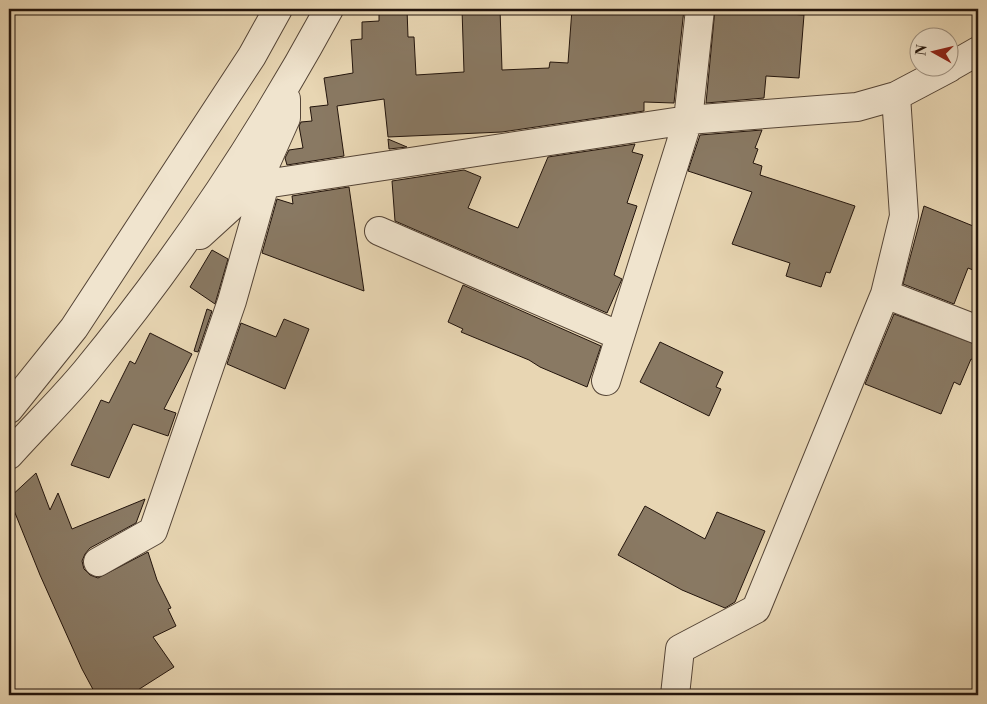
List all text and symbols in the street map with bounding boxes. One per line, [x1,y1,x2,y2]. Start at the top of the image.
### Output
north arrow [910,28,960,78]
text: N [912,44,932,57]

